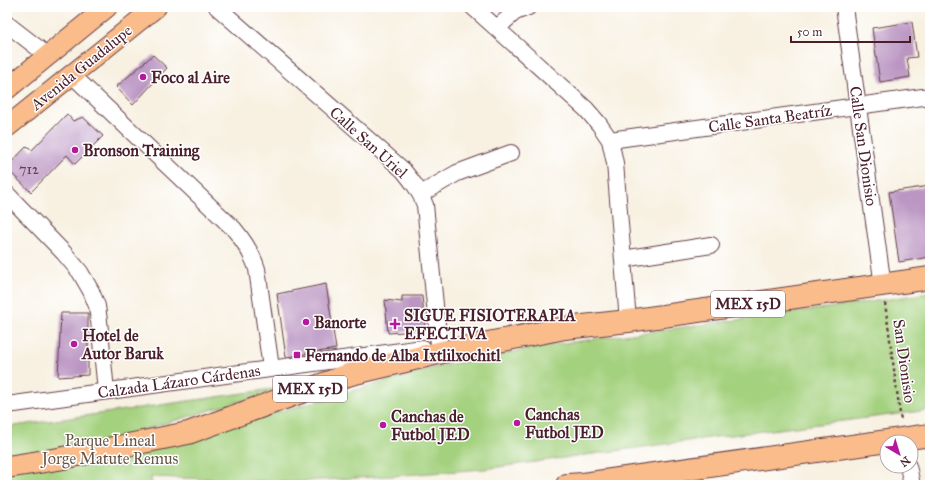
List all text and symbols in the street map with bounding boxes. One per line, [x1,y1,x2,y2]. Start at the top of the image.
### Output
scale bar [791,18,910,44]
street label: Avenida Guadalupe [26,21,136,115]
text: 50 m [797,25,822,39]
place label: Foco al Aire [151,68,230,87]
marker: Foco al Aire [138,72,148,82]
street label: Calle San Dionisio [846,85,881,207]
street label: Calle Santa Beatríz [707,100,834,137]
street label: Calle San Uriel [326,103,412,183]
place label: Bronson Training [83,141,200,161]
marker: Bronson Training [70,145,80,155]
house number: 712 [19,161,39,178]
road number: MEX 15D [711,291,785,317]
place label: SIGUE FISIOTERAPIA EFECTIVA [404,306,576,343]
place label: Banorte [314,313,367,332]
marker: Banorte [301,317,311,327]
marker: SIGUE FISIOTERAPIA EFECTIVA [389,318,401,330]
street label: San Dionisio [889,318,920,404]
place label: Hotel de Autor Baruk [81,326,164,363]
marker: Hotel de Autor Baruk [69,339,79,349]
place label: Fernando de Alba Ixtlilxochitl [305,346,501,365]
marker: Fernando de Alba Ixtlilxochitl [292,350,302,360]
street label: Calzada Lázaro Cárdenas [96,361,262,402]
road number: MEX 15D [273,376,347,402]
place label: Canchas Futbol JED [525,405,604,443]
place label: Canchas de Futbol JED [391,407,470,445]
marker: Canchas Futbol JED [512,418,522,428]
marker: Canchas de Futbol JED [378,420,388,430]
park label: Parque Lineal Jorge Matute Remus [40,431,178,469]
north arrow [879,434,919,474]
text: N [897,453,913,470]

